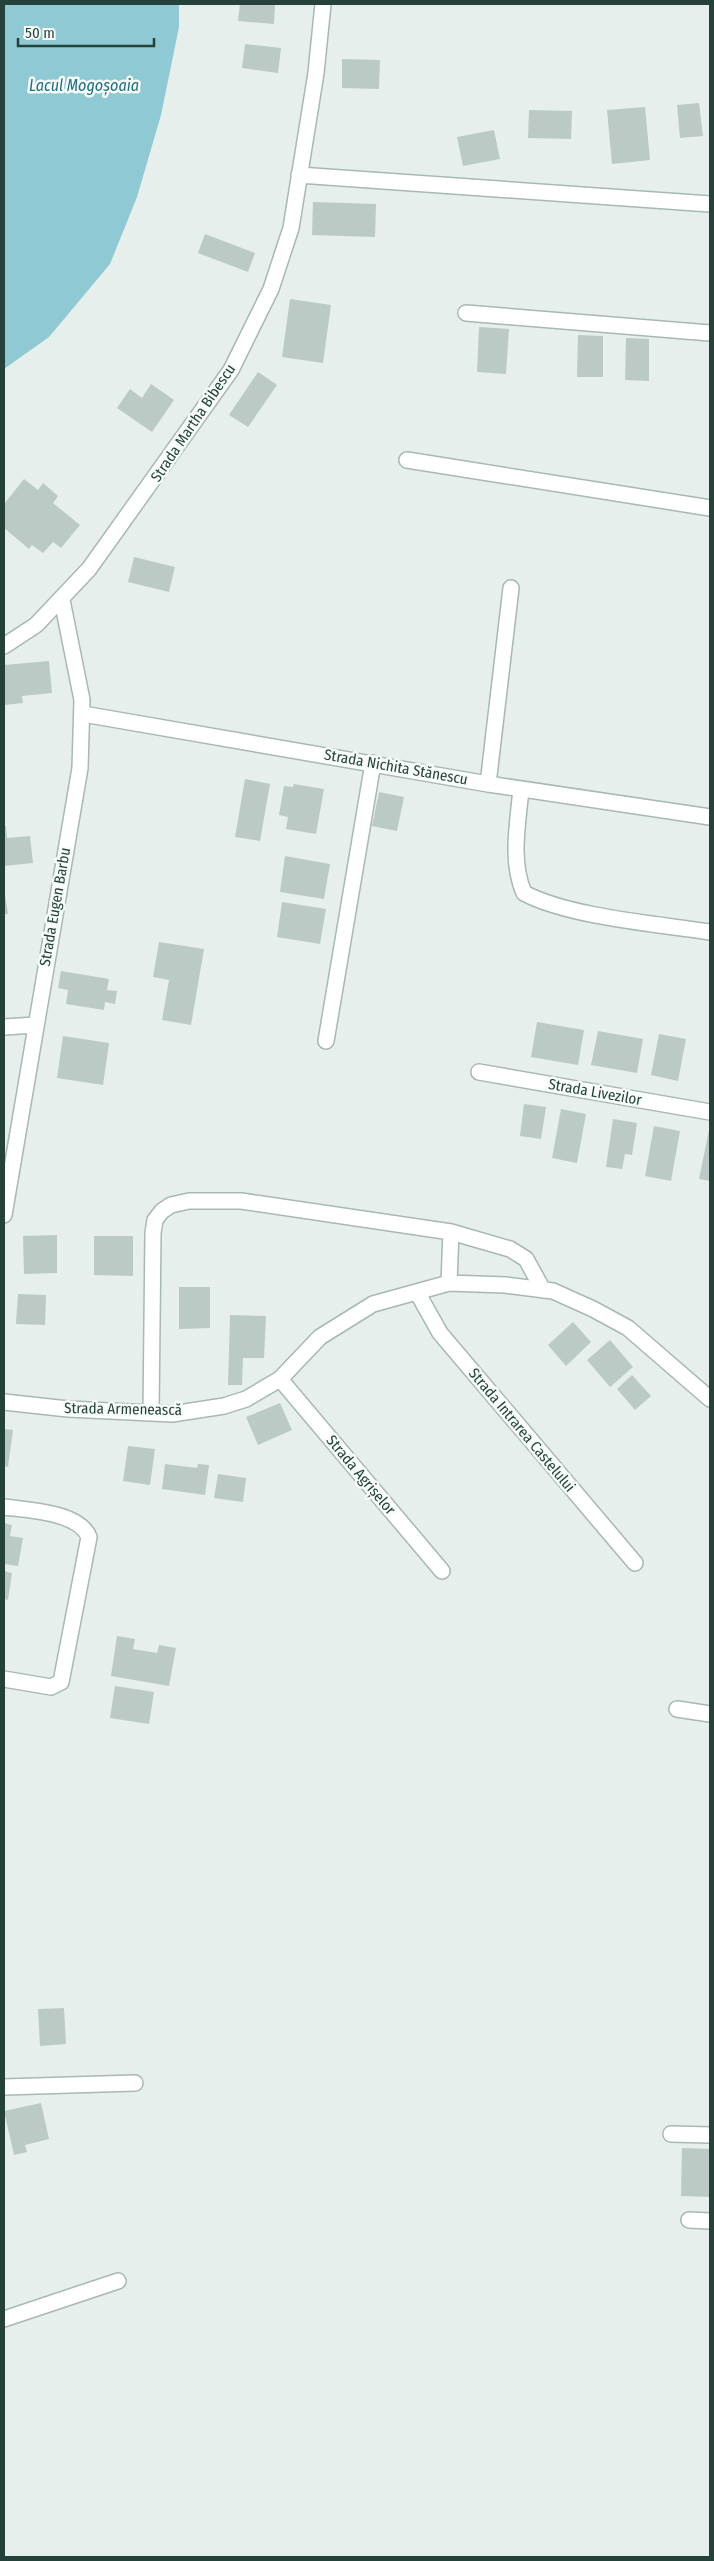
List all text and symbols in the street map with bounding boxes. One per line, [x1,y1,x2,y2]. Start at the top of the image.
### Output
scale bar [18,15,154,47]
text: 50 m [25,24,55,42]
water label: Lacul Mogoșoaia [29,76,139,96]
street label: Strada Martha Bibescu [147,361,239,485]
street label: Strada Nichita Stănescu [323,746,469,788]
street label: Strada Eugen Barbu [36,846,74,968]
street label: Strada Livezilor [547,1075,644,1109]
street label: Strada Intrarea Castelului [465,1365,579,1495]
street label: Strada Armenească [64,1399,182,1419]
street label: Strada Agrișelor [322,1432,400,1520]

